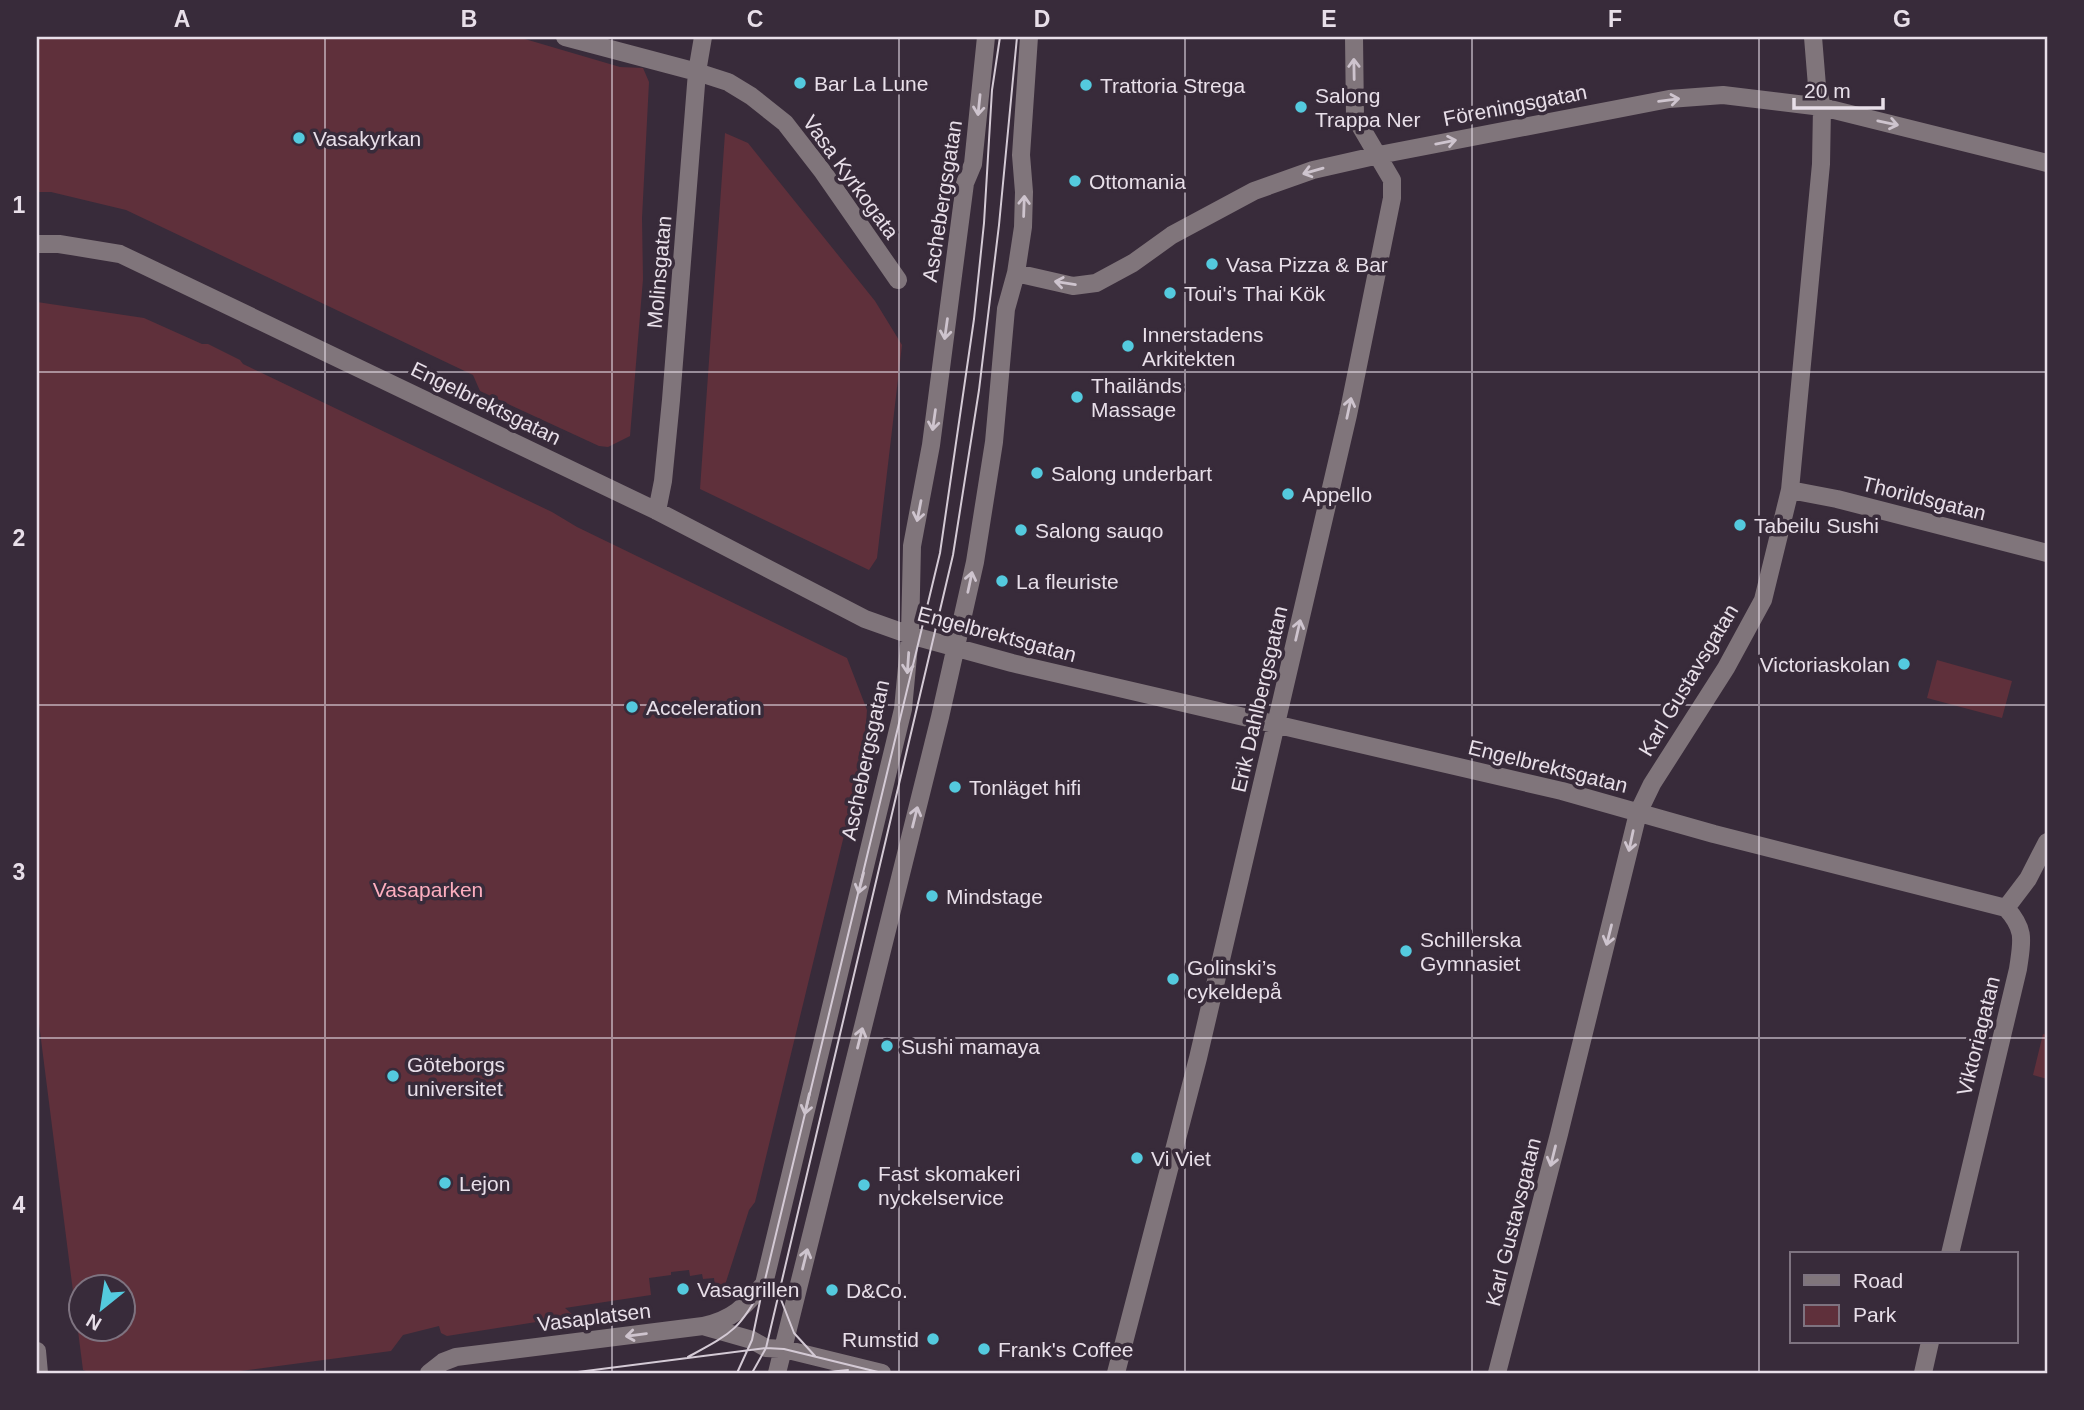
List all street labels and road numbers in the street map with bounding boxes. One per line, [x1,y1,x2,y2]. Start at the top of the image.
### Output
street label: Föreningsgatan [1441,80,1589,130]
street label: Vasa Kyrkogata [799,111,904,243]
street label: Aschebergsgatan [918,118,966,284]
street label: Molinsgatan [643,215,675,329]
street label: Engelbrektsgatan [408,357,564,449]
street label: Thorildsgatan [1859,471,1989,525]
street label: Karl Gustavsgatan [1634,600,1742,760]
street label: Engelbrektsgatan [915,602,1079,666]
street label: Erik Dahlbergsgatan [1226,604,1292,794]
street label: Aschebergsgatan [837,678,893,842]
street label: Engelbrektsgatan [1466,735,1630,797]
street label: Viktoriagatan [1952,974,2004,1098]
street label: Karl Gustavsgatan [1481,1135,1545,1309]
street label: Vasaplatsen [536,1299,652,1335]

